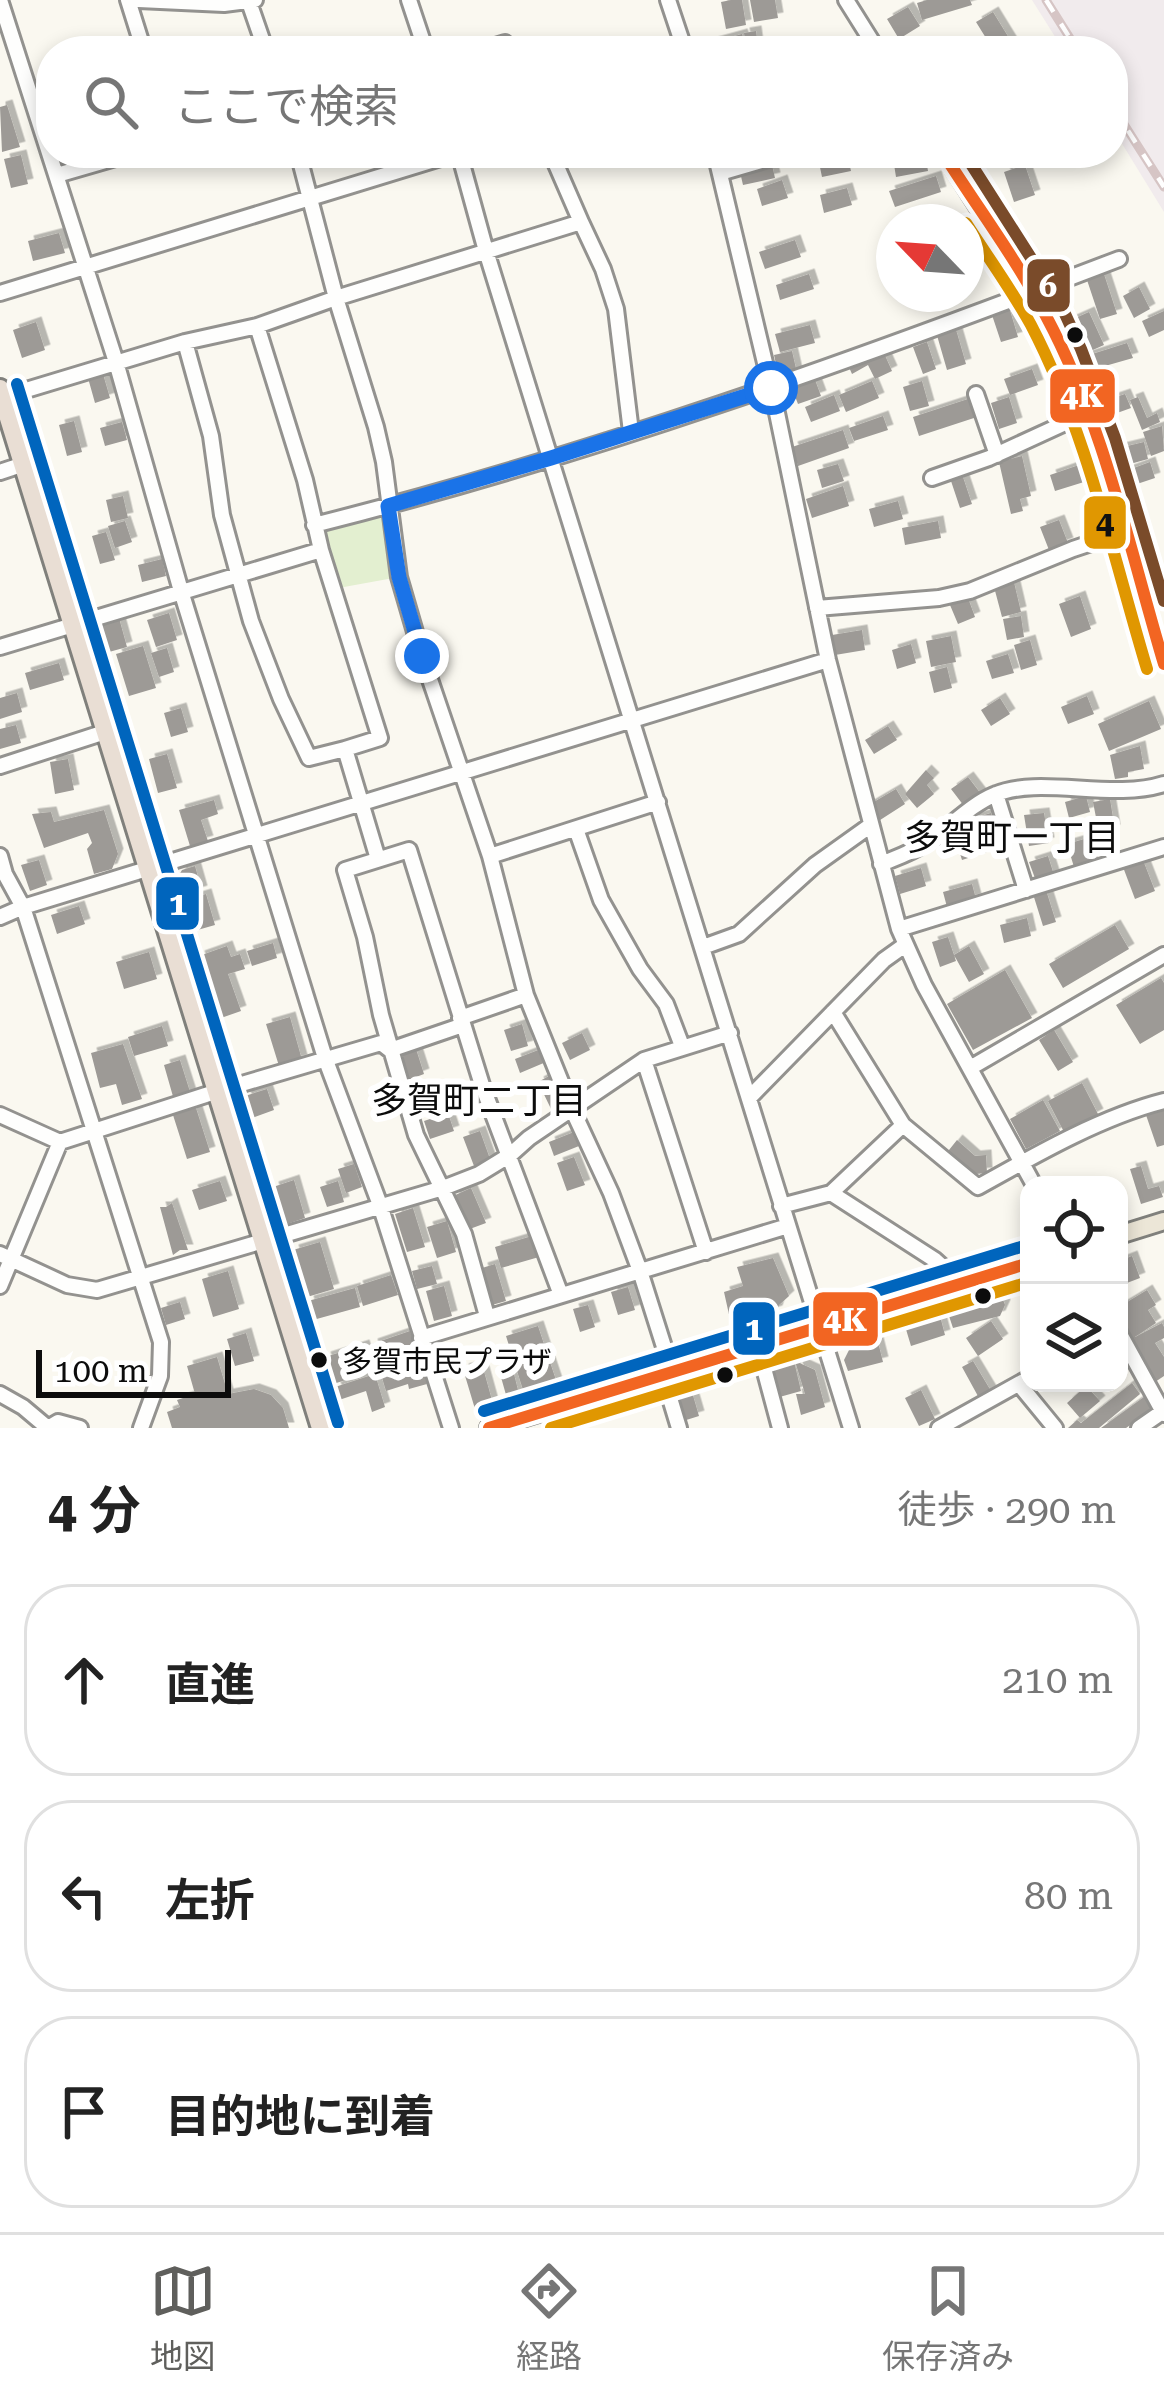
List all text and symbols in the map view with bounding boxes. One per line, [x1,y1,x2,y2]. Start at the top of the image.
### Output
search box [36,36,1128,168]
icon: search [78,69,144,135]
text: ここで検索 [174,80,399,133]
north arrow [876,204,984,312]
line badge: 6 [1025,257,1072,314]
text: 6 [1039,266,1057,305]
unlabelled marker [1064,324,1086,346]
route start [744,361,798,415]
line badge: 4K [1048,367,1117,425]
text: 4K [1060,376,1104,415]
line badge: 4 [1082,494,1128,551]
text: 4 [1096,503,1115,542]
route end [395,629,449,683]
district label: 多賀町一丁目 [904,817,1120,859]
line badge: 1 [154,875,201,932]
text: 1 [169,884,187,923]
district label: 多賀町二丁目 [371,1080,587,1122]
map controls [1020,1176,1128,1392]
button: locate [1020,1176,1128,1284]
button: layers [1020,1284,1128,1392]
unlabelled marker [972,1285,994,1307]
line badge: 4K [811,1290,880,1348]
line badge: 1 [731,1300,777,1357]
text: 4K [823,1300,867,1339]
text: 1 [745,1309,763,1348]
scale bar [36,1344,231,1397]
place label: 多賀市民プラザ [342,1344,552,1379]
marker: 多賀市民プラザ [308,1349,330,1371]
text: 100 m [54,1351,148,1390]
unlabelled marker [714,1364,736,1386]
text: 4 分 [48,1481,140,1540]
text: 徒歩 · 290 m [897,1487,1116,1533]
icon: ahead [51,1647,117,1713]
text: 210 m [1002,1657,1113,1703]
text: 直進 [165,1658,255,1711]
icon: left [51,1863,117,1929]
text: 80 m [1024,1873,1113,1919]
text: 左折 [165,1874,255,1927]
icon: arrive [51,2079,117,2145]
text: 目的地に到着 [165,2090,435,2143]
tab: 地図 [150,2258,216,2378]
tab: 経路 [516,2258,582,2378]
tab: 保存済み [882,2258,1014,2378]

